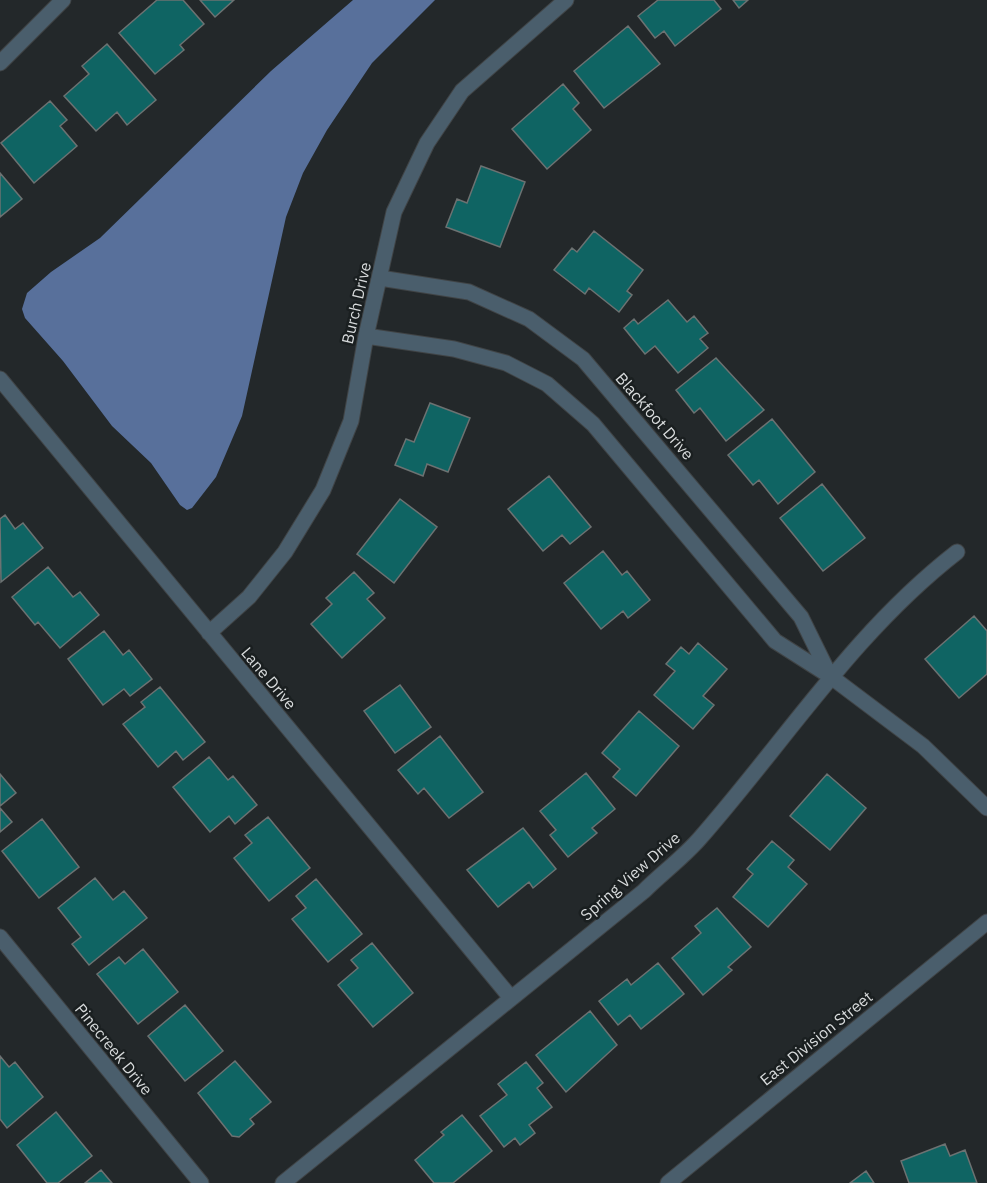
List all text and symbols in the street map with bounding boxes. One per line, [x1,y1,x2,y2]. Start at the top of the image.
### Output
street label: Burch Drive [337,260,375,346]
street label: Blackfoot Drive [612,368,699,464]
street label: Lane Drive [237,643,301,713]
street label: Spring View Drive [576,827,684,925]
street label: East Division Street [756,986,876,1090]
street label: Pinecreek Drive [71,999,157,1099]

